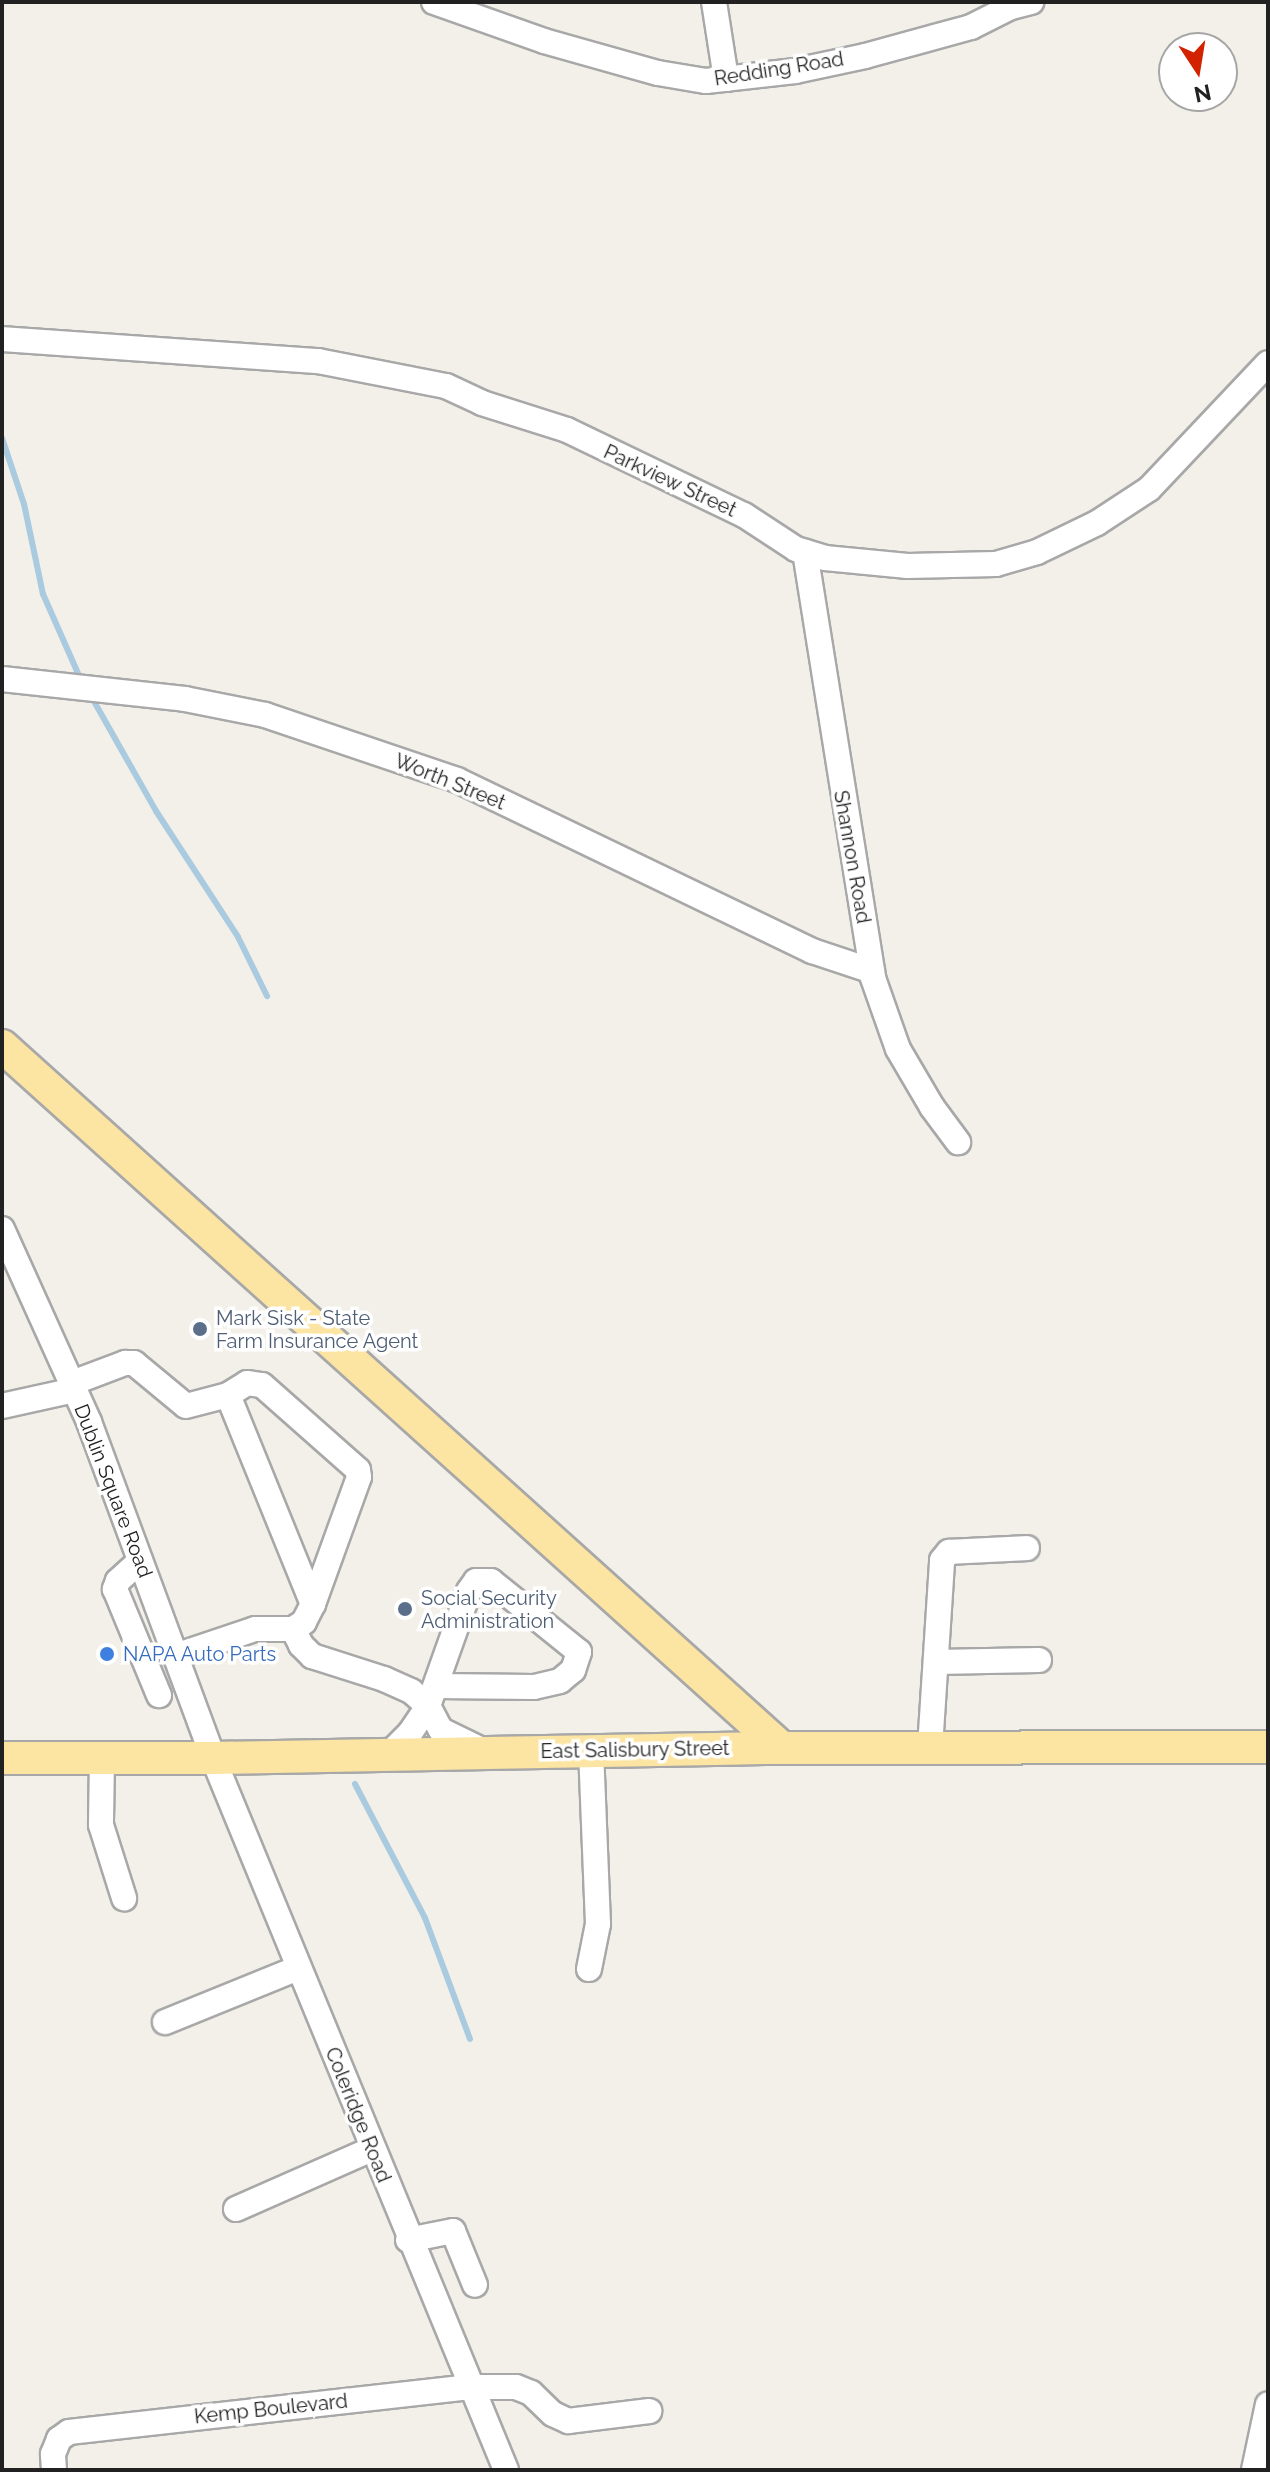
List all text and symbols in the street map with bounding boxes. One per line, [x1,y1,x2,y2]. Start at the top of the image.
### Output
north arrow [1158,32,1238,112]
street label: Redding Road [713,47,845,91]
text: N [1192,79,1213,108]
street label: Parkview Street [600,440,740,522]
street label: Worth Street [391,749,509,815]
street label: Shannon Road [828,789,876,925]
place label: Mark Sisk - State Farm Insurance Agent [216,1306,419,1353]
marker: Mark Sisk - State Farm Insurance Agent [191,1320,209,1338]
street label: Dublin Square Road [69,1401,157,1581]
place label: Social Security Administration [421,1586,557,1633]
marker: Social Security Administration [396,1600,414,1618]
place label: NAPA Auto Parts [123,1642,277,1666]
marker: NAPA Auto Parts [98,1645,116,1663]
street label: East Salisbury Street [540,1736,730,1764]
street label: Coleridge Road [320,2044,396,2186]
street label: Kemp Boulevard [193,2389,349,2429]

